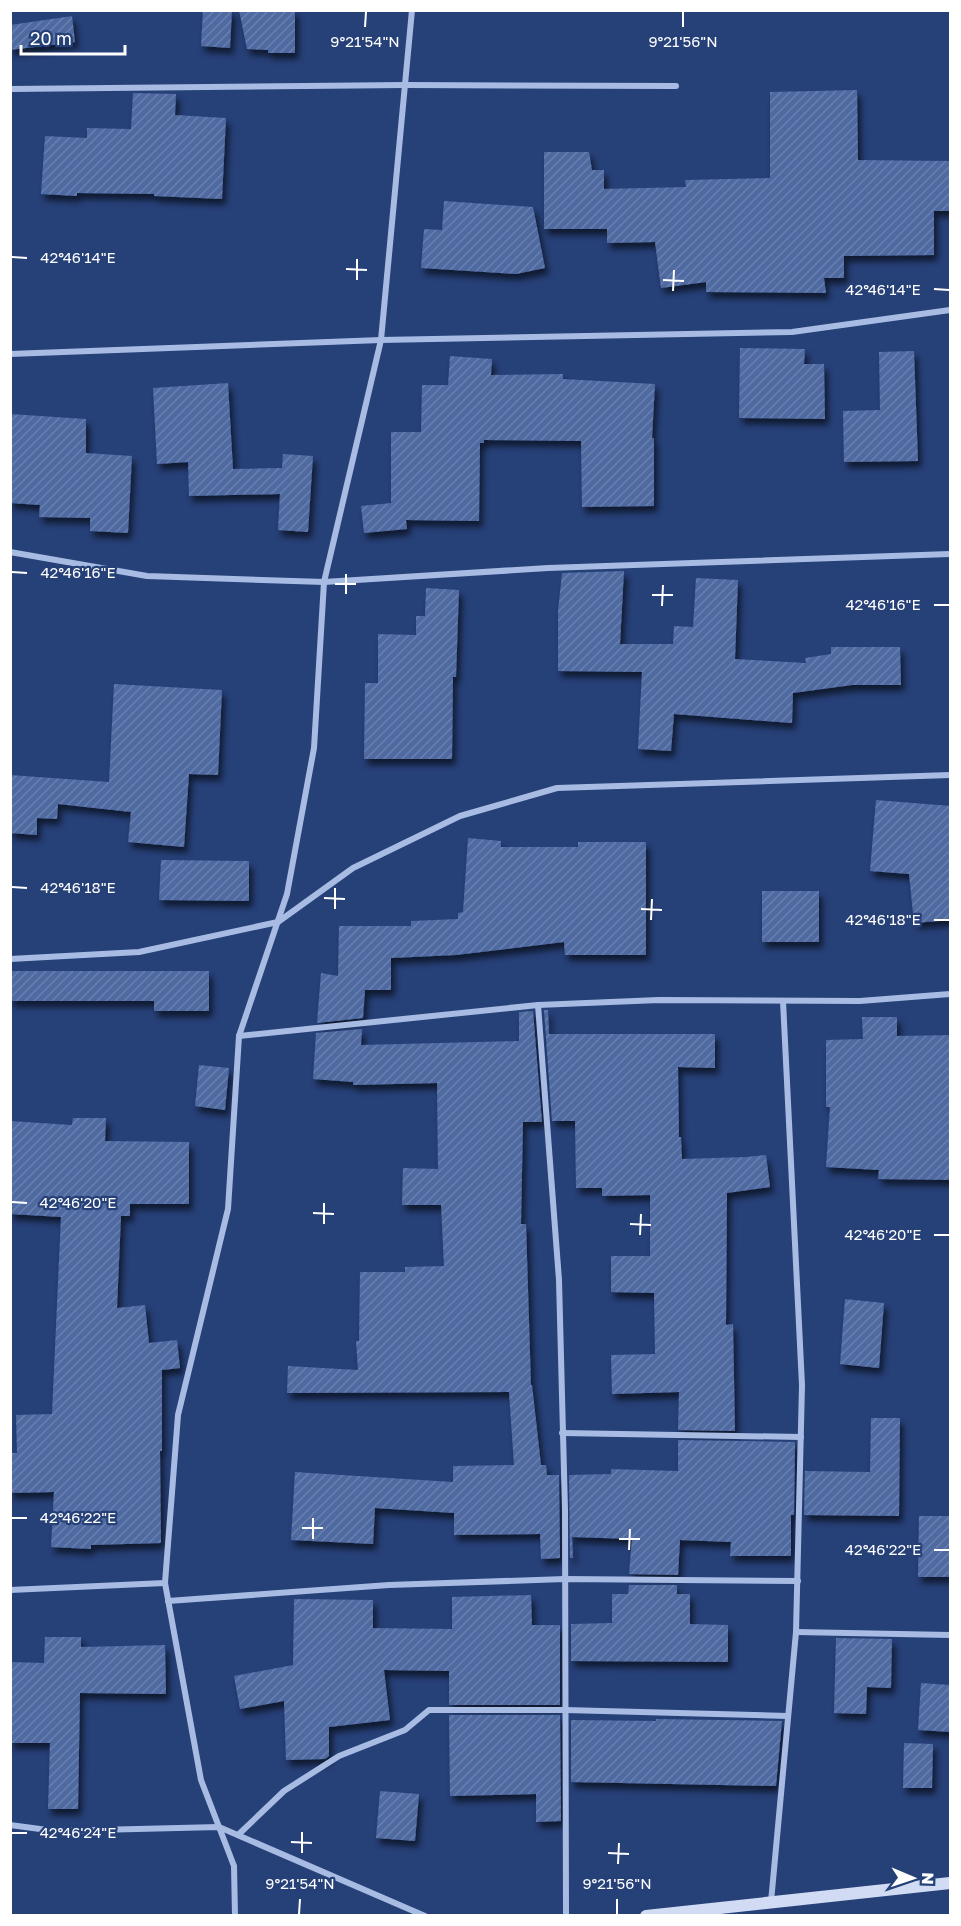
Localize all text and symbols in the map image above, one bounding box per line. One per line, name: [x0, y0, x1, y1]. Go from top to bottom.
scale bar: [21, 18, 124, 56]
text: 20 m: [30, 27, 72, 49]
text: 9°21'54"N: [330, 32, 400, 50]
text: 9°21'56"N: [648, 32, 718, 50]
text: 42°46'14"E: [40, 248, 116, 266]
text: 42°46'14"E: [845, 280, 921, 298]
text: 42°46'16"E: [40, 563, 116, 581]
text: 42°46'16"E: [845, 595, 921, 613]
text: 42°46'18"E: [40, 878, 116, 896]
text: 42°46'18"E: [845, 910, 921, 928]
text: 42°46'20"E: [40, 1193, 116, 1211]
text: 42°46'20"E: [845, 1225, 921, 1243]
text: 42°46'22"E: [40, 1508, 116, 1526]
text: 42°46'22"E: [845, 1540, 921, 1558]
text: 42°46'24"E: [40, 1823, 116, 1841]
north arrow: [883, 1848, 943, 1908]
text: N: [918, 1872, 938, 1885]
text: 9°21'54"N: [265, 1874, 335, 1892]
text: 9°21'56"N: [582, 1874, 652, 1892]

